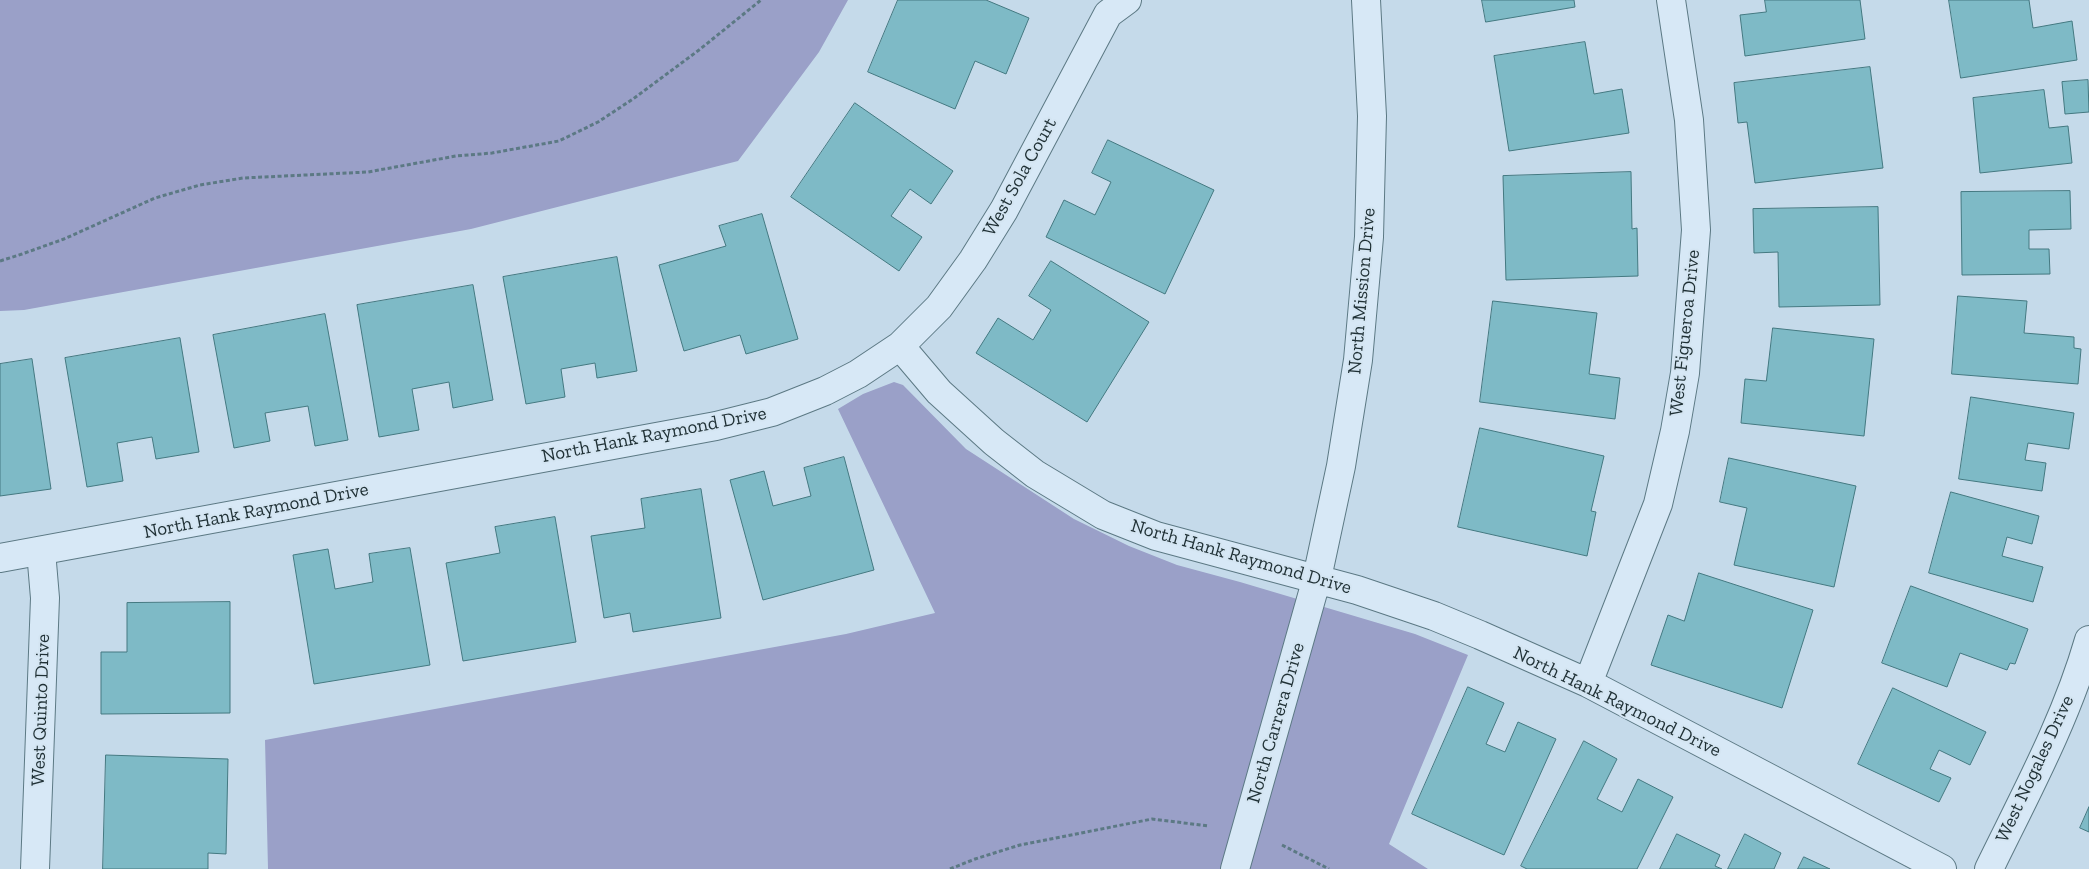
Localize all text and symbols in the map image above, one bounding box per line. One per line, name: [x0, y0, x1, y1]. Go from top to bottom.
street label: West Sola Court: [978, 114, 1062, 240]
street label: North Mission Drive: [1343, 207, 1381, 375]
street label: West Figueroa Drive: [1665, 249, 1705, 417]
street label: North Hank Raymond Drive: [540, 402, 768, 468]
street label: North Hank Raymond Drive: [142, 478, 370, 544]
street label: North Hank Raymond Drive: [1128, 515, 1354, 599]
street label: West Quinto Drive: [27, 634, 55, 786]
street label: North Carrera Drive: [1242, 640, 1310, 806]
street label: North Hank Raymond Drive: [1509, 642, 1725, 762]
street label: West Nogales Drive: [1991, 692, 2079, 846]

